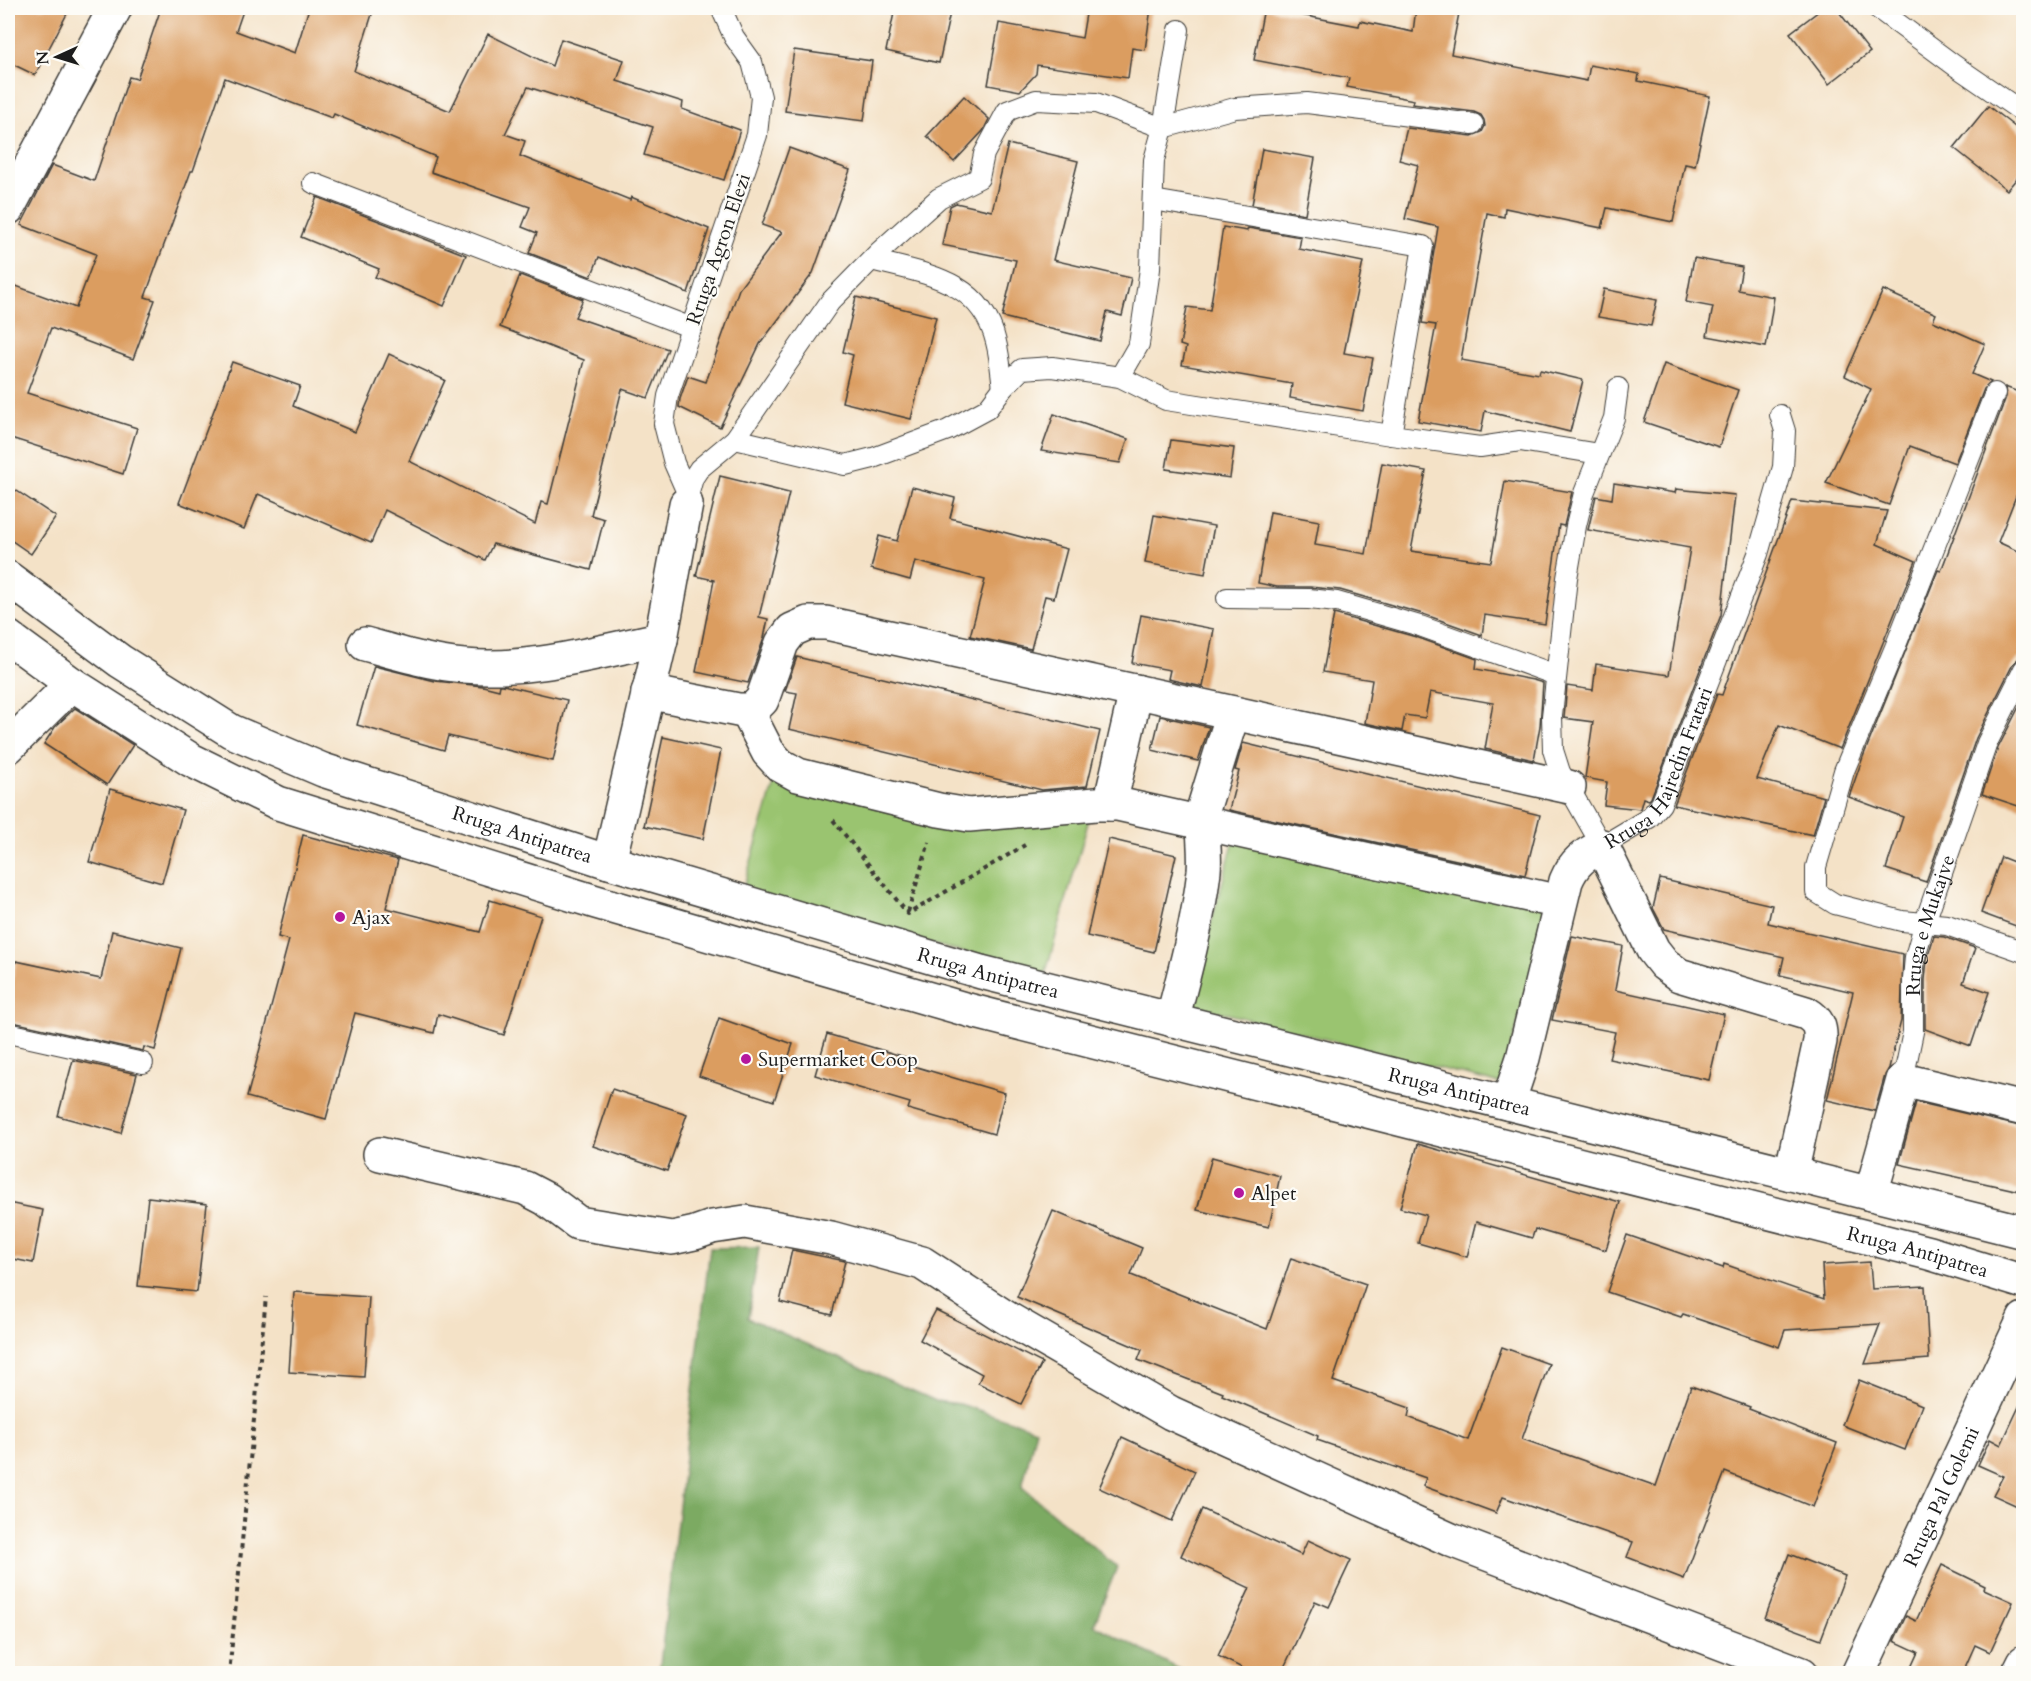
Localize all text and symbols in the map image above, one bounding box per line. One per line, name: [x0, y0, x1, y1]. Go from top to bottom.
north arrow: [27, 27, 87, 87]
text: N: [32, 50, 54, 66]
street label: Rruga Agron Elezi: [680, 169, 757, 329]
street label: Rruga Hajredin Fratari: [1599, 683, 1719, 856]
street label: Rruga Antipatrea: [449, 799, 596, 870]
street label: Rruga e Mukajve: [1900, 851, 1961, 996]
place label: Ajax: [352, 904, 391, 931]
marker: Ajax: [333, 910, 347, 924]
street label: Rruga Antipatrea: [914, 941, 1062, 1005]
place label: Supermarket Coop: [758, 1046, 918, 1073]
marker: Supermarket Coop: [739, 1052, 753, 1066]
street label: Rruga Antipatrea: [1385, 1061, 1534, 1123]
place label: Alpet: [1251, 1180, 1297, 1207]
marker: Alpet: [1232, 1186, 1246, 1200]
street label: Rruga Antipatrea: [1844, 1220, 1992, 1284]
street label: Rruga Pal Golemi: [1897, 1422, 1986, 1571]

